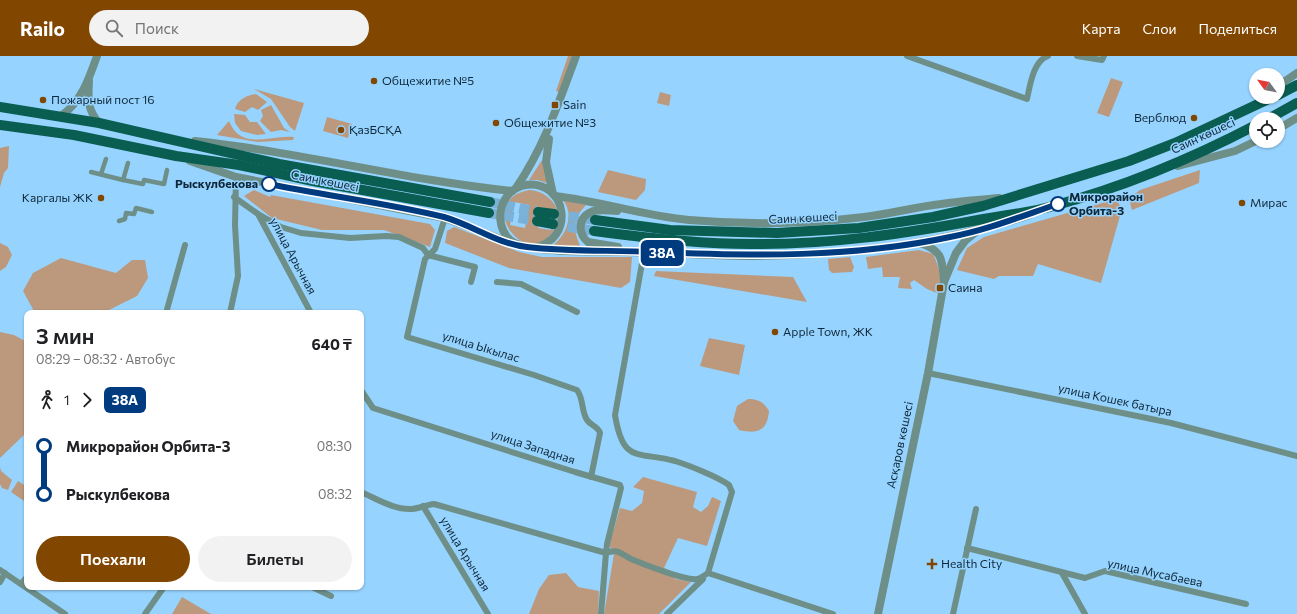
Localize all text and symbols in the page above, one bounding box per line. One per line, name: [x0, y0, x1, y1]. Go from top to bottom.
search box: [89, 10, 369, 46]
text: Railo: [20, 17, 65, 40]
icon: search: [103, 17, 125, 39]
text: Поиск: [135, 19, 179, 37]
text: Карта: [1082, 20, 1120, 37]
text: Слои: [1142, 20, 1177, 37]
text: Поделиться: [1199, 20, 1277, 37]
north arrow: [1249, 68, 1285, 104]
map controls: [1249, 68, 1285, 148]
place label: Общежитие №5: [382, 73, 474, 87]
marker: Общежитие №5: [369, 76, 379, 86]
place label: Пожарный пост 16: [51, 92, 155, 106]
marker: Пожарный пост 16: [38, 95, 48, 105]
place label: Sain: [563, 97, 586, 111]
marker: Sain: [550, 100, 560, 110]
place label: Верблюд: [1134, 110, 1186, 124]
button: locate: [1249, 112, 1285, 148]
marker: Верблюд: [1189, 113, 1199, 123]
street label: Саин көшесі: [1168, 114, 1237, 156]
place label: Общежитие №3: [504, 115, 596, 129]
marker: Общежитие №3: [491, 118, 501, 128]
place label: ҚазБСҚА: [349, 122, 402, 136]
marker: ҚазБСҚА: [336, 125, 346, 135]
street label: Саин көшесі: [290, 167, 360, 193]
place label: Рыскулбекова: [175, 176, 258, 190]
marker: Рыскулбекова: [261, 176, 277, 192]
place label: Микрорайон Орбита-3: [1069, 189, 1143, 217]
place label: Каргалы ЖК: [22, 190, 93, 204]
marker: Каргалы ЖК: [96, 193, 106, 203]
place label: Мирас: [1250, 195, 1288, 209]
marker: Микрорайон Орбита-3: [1050, 196, 1066, 212]
marker: Мирас: [1237, 198, 1247, 208]
street label: Саин көшесі: [768, 208, 838, 226]
street label: улица Арычная: [268, 215, 320, 296]
line badge: 38А: [639, 240, 685, 266]
text: 38А: [649, 244, 675, 261]
place label: Саина: [948, 280, 982, 294]
marker: Саина: [935, 283, 945, 293]
text: 3 мин: [36, 322, 94, 349]
place label: Apple Town, ЖК: [783, 324, 873, 338]
marker: Apple Town, ЖК: [770, 327, 780, 337]
street label: улица Ыкылас: [441, 328, 522, 364]
text: 640 ₸: [312, 335, 352, 353]
text: 08:29 – 08:32 · Автобус: [36, 351, 175, 367]
street label: улица Кошек батыра: [1057, 380, 1173, 418]
icon: walk: [36, 389, 58, 411]
icon: forward: [76, 389, 98, 411]
text: 38А: [112, 391, 138, 408]
text: 1: [64, 392, 70, 408]
street label: Асқаров көшесі: [883, 400, 915, 489]
street label: улица Западная: [489, 426, 577, 466]
text: Микрорайон Орбита-3: [66, 437, 230, 455]
text: 08:30: [317, 438, 352, 454]
text: Рыскулбекова: [66, 485, 170, 503]
text: 08:32: [318, 486, 352, 502]
street label: улица Арычная: [438, 514, 494, 593]
button: Поехали: [36, 536, 190, 582]
button: Билеты: [198, 536, 352, 582]
street label: улица Мусабаева: [1106, 555, 1204, 589]
place label: Health City: [941, 556, 1002, 570]
marker: Health City: [926, 558, 938, 570]

